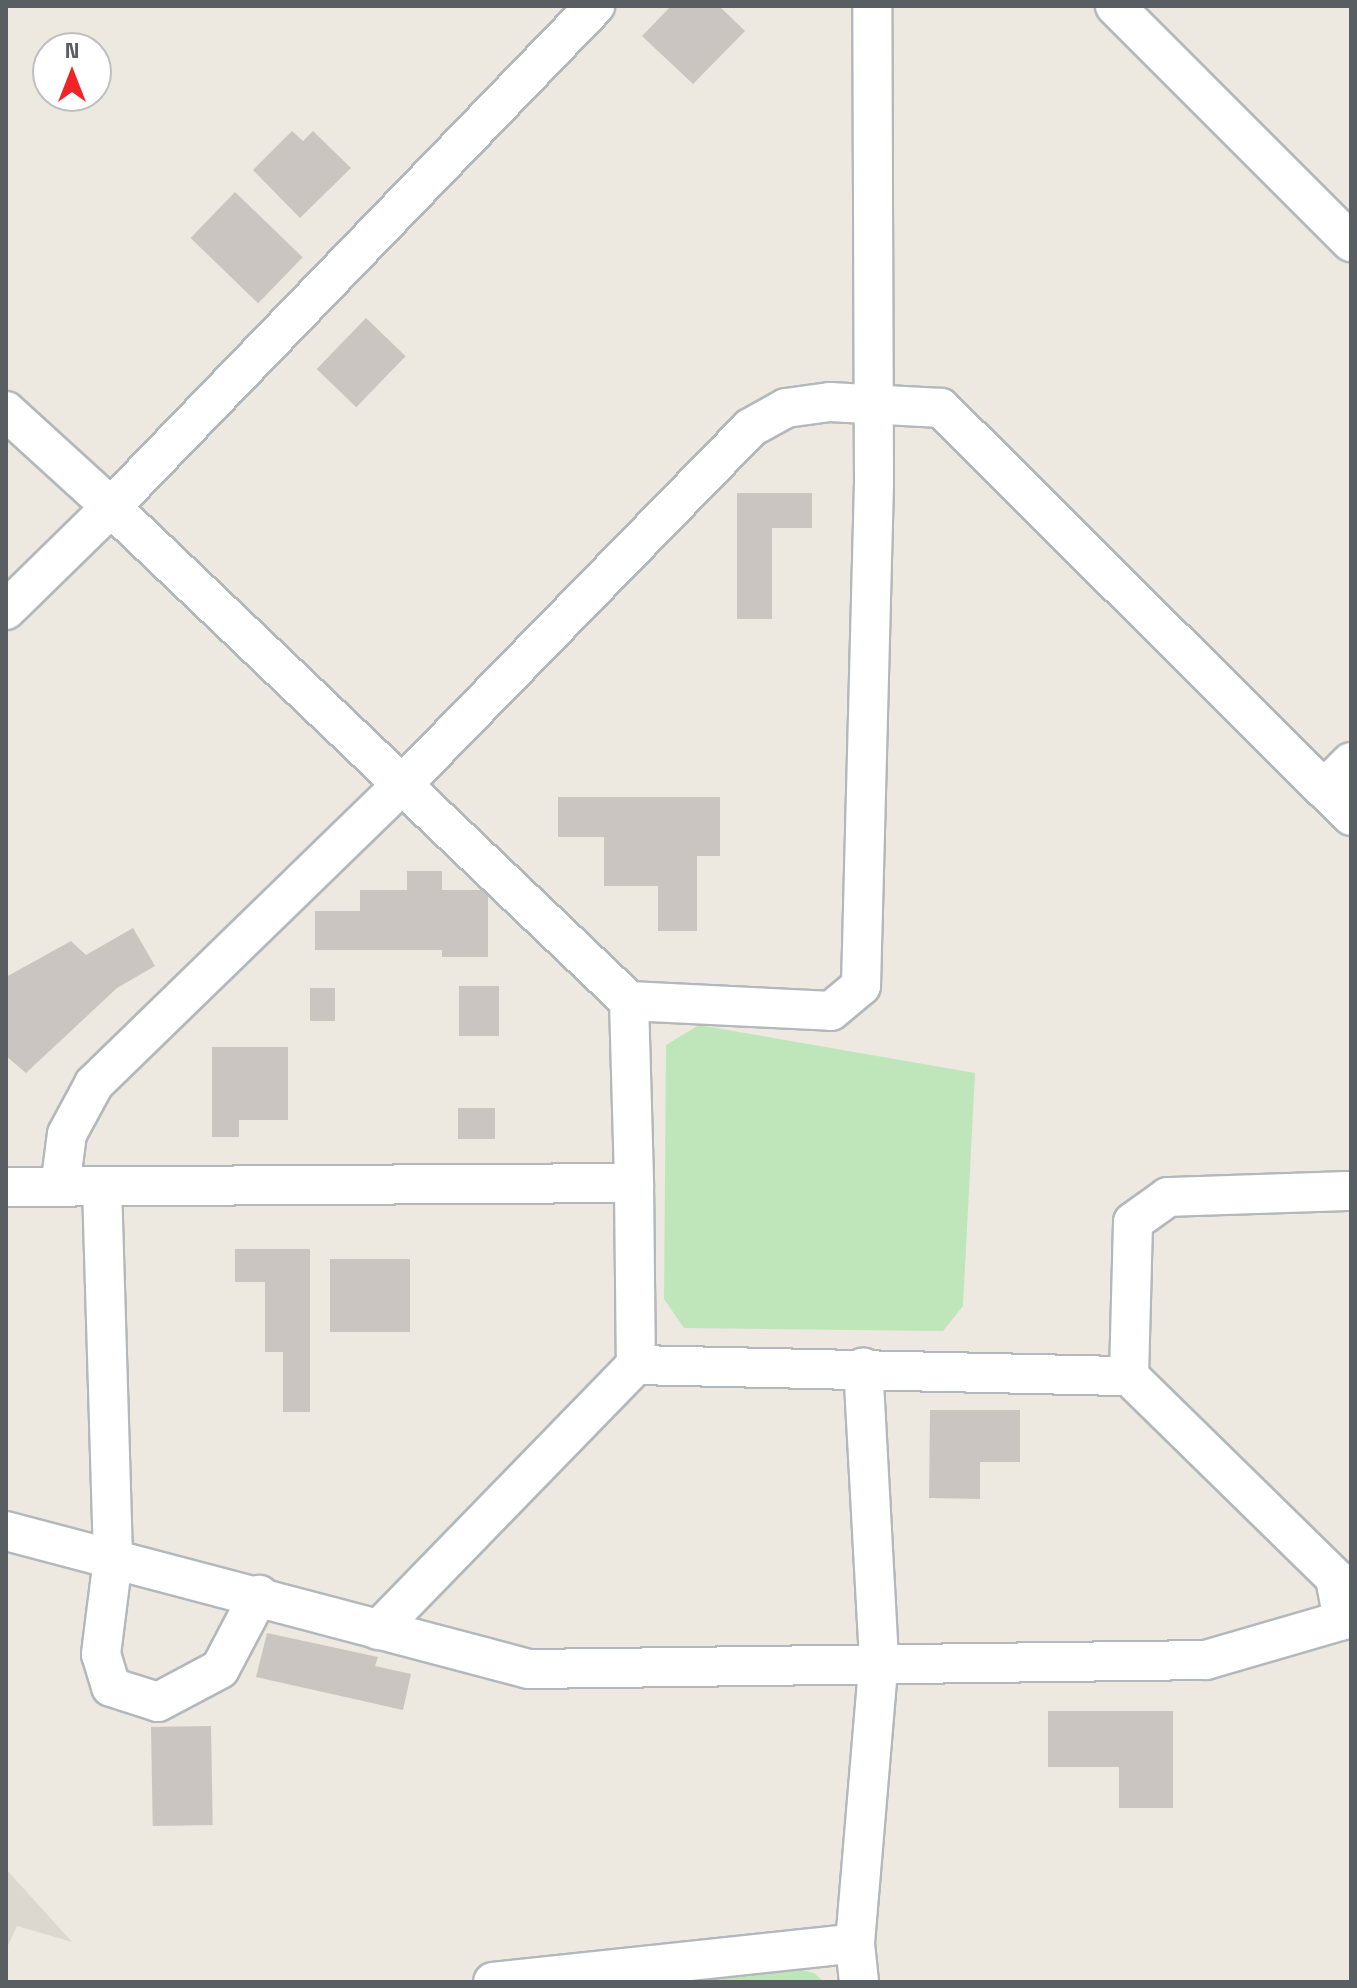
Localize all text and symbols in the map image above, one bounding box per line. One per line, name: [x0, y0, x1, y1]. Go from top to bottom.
north arrow: [32, 32, 112, 112]
text: N: [65, 36, 79, 64]

